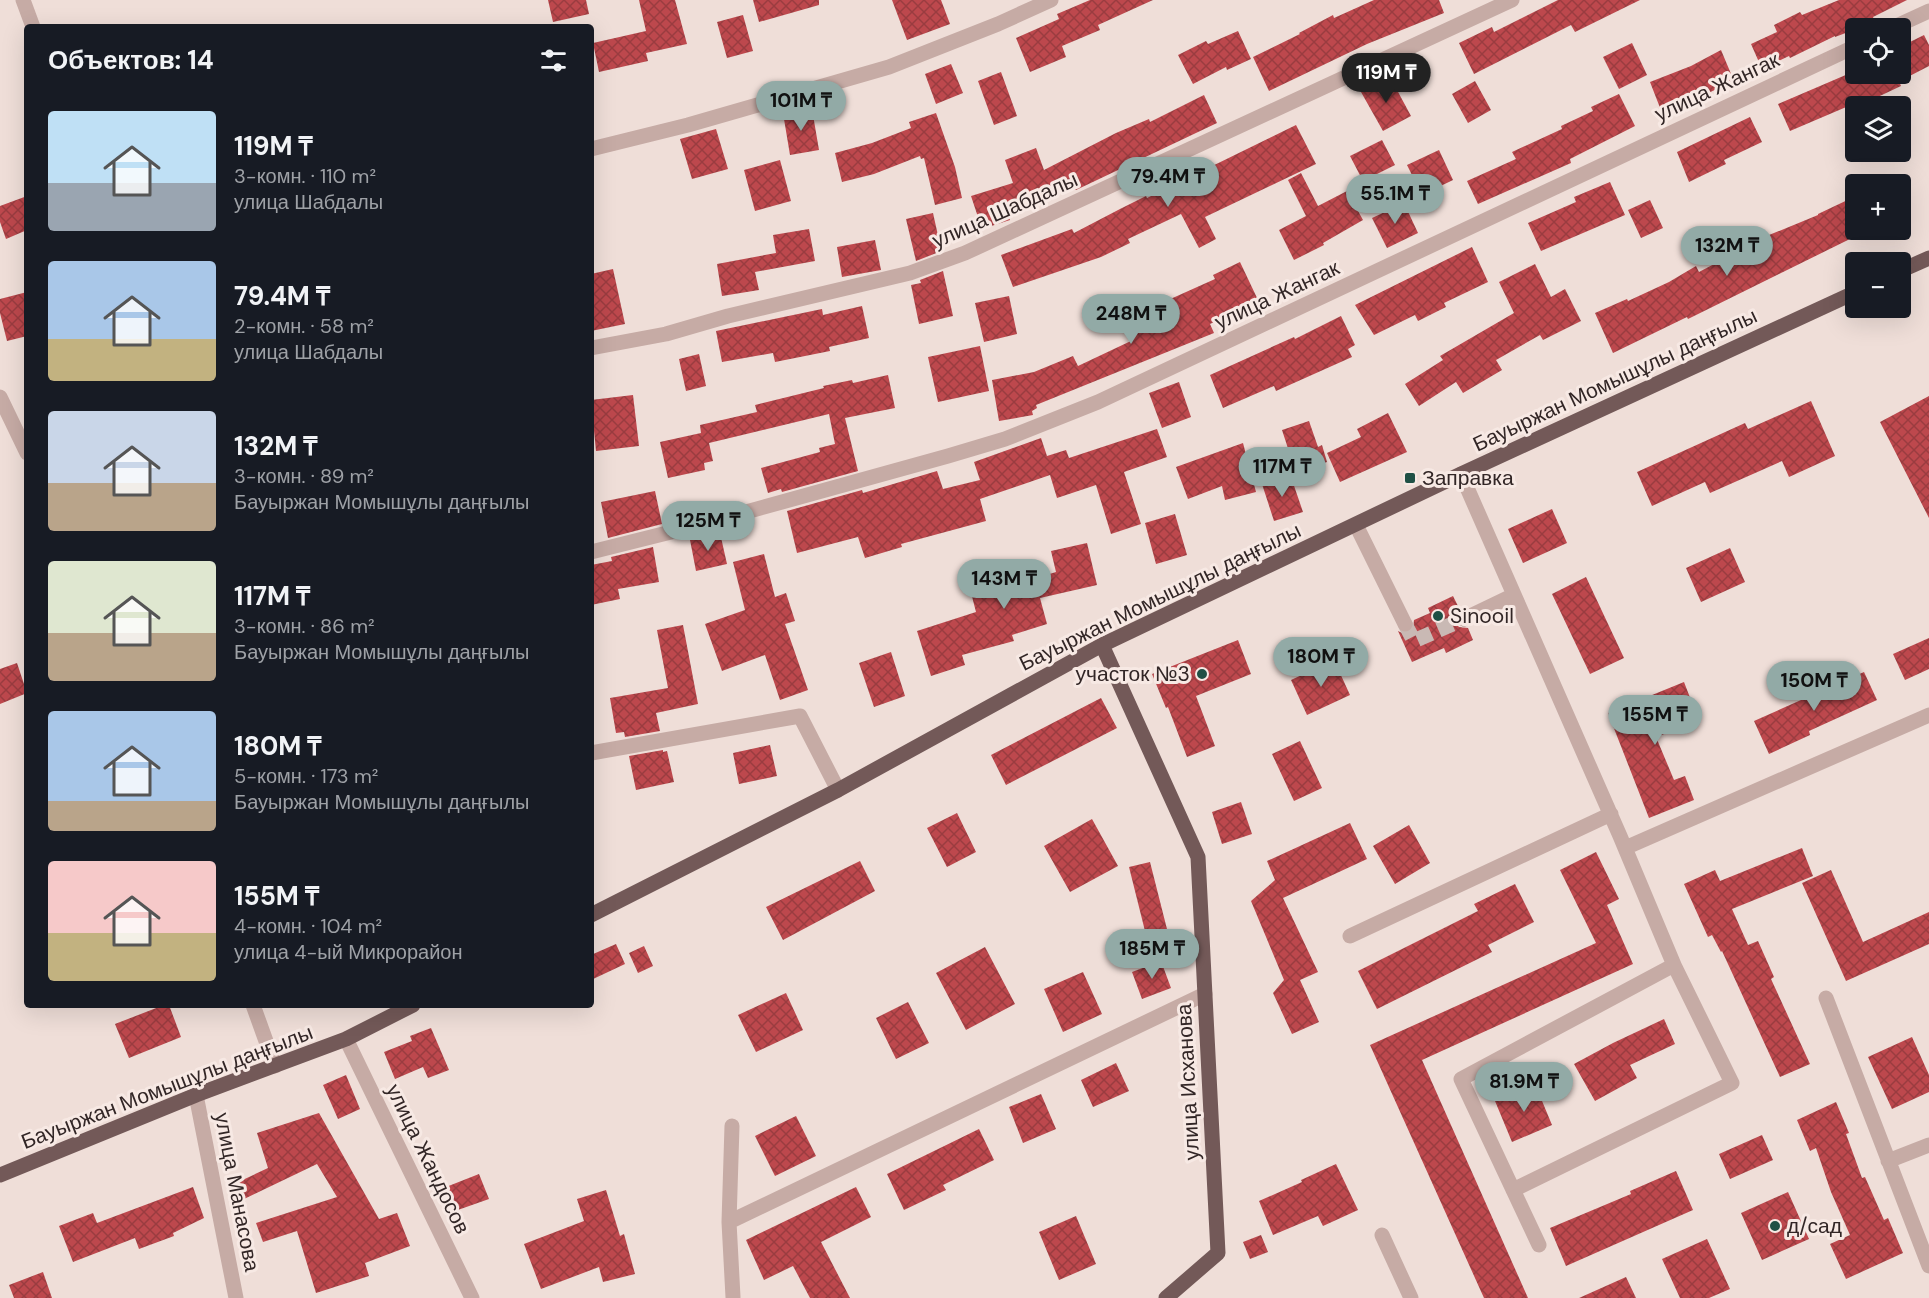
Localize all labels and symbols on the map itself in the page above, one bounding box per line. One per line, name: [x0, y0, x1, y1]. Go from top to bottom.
street label: улица Жангак: [1650, 46, 1784, 128]
pin: 119M ₸: [1337, 53, 1435, 104]
pin: 101M ₸: [752, 81, 850, 132]
pin: 79.4M ₸: [1113, 157, 1223, 208]
street label: улица Шабдалы: [928, 165, 1082, 255]
pin: 55.1M ₸: [1340, 174, 1450, 225]
pin: 132M ₸: [1678, 226, 1776, 277]
street label: улица Жангак: [1210, 254, 1344, 336]
pin: 248M ₸: [1082, 294, 1180, 345]
street label: Бауыржан Момышұлы даңғылы: [1468, 302, 1762, 458]
pin: 117M ₸: [1233, 447, 1331, 498]
place label: Заправка: [1422, 464, 1514, 492]
marker: Заправка: [1403, 471, 1417, 485]
pin: 125M ₸: [659, 501, 757, 552]
street label: Бауыржан Момышұлы даңғылы: [1014, 516, 1306, 678]
pin: 143M ₸: [955, 559, 1053, 610]
place label: Sinooil: [1450, 602, 1514, 630]
marker: Sinooil: [1431, 609, 1445, 623]
pin: 180M ₸: [1272, 637, 1370, 688]
place label: участок №3: [1076, 660, 1190, 688]
pin: 150M ₸: [1765, 661, 1863, 712]
marker: участок №3: [1195, 667, 1209, 681]
pin: 155M ₸: [1606, 695, 1704, 746]
pin: 185M ₸: [1103, 929, 1201, 980]
street label: улица Исханова: [1170, 1003, 1206, 1161]
street label: Бауыржан Момышұлы даңғылы: [17, 1018, 317, 1156]
pin: 81.9M ₸: [1469, 1062, 1579, 1113]
street label: улица Жандосов: [380, 1079, 476, 1239]
street label: улица Манасова: [208, 1110, 266, 1274]
place label: д/сад: [1787, 1212, 1842, 1240]
marker: д/сад: [1768, 1219, 1782, 1233]

